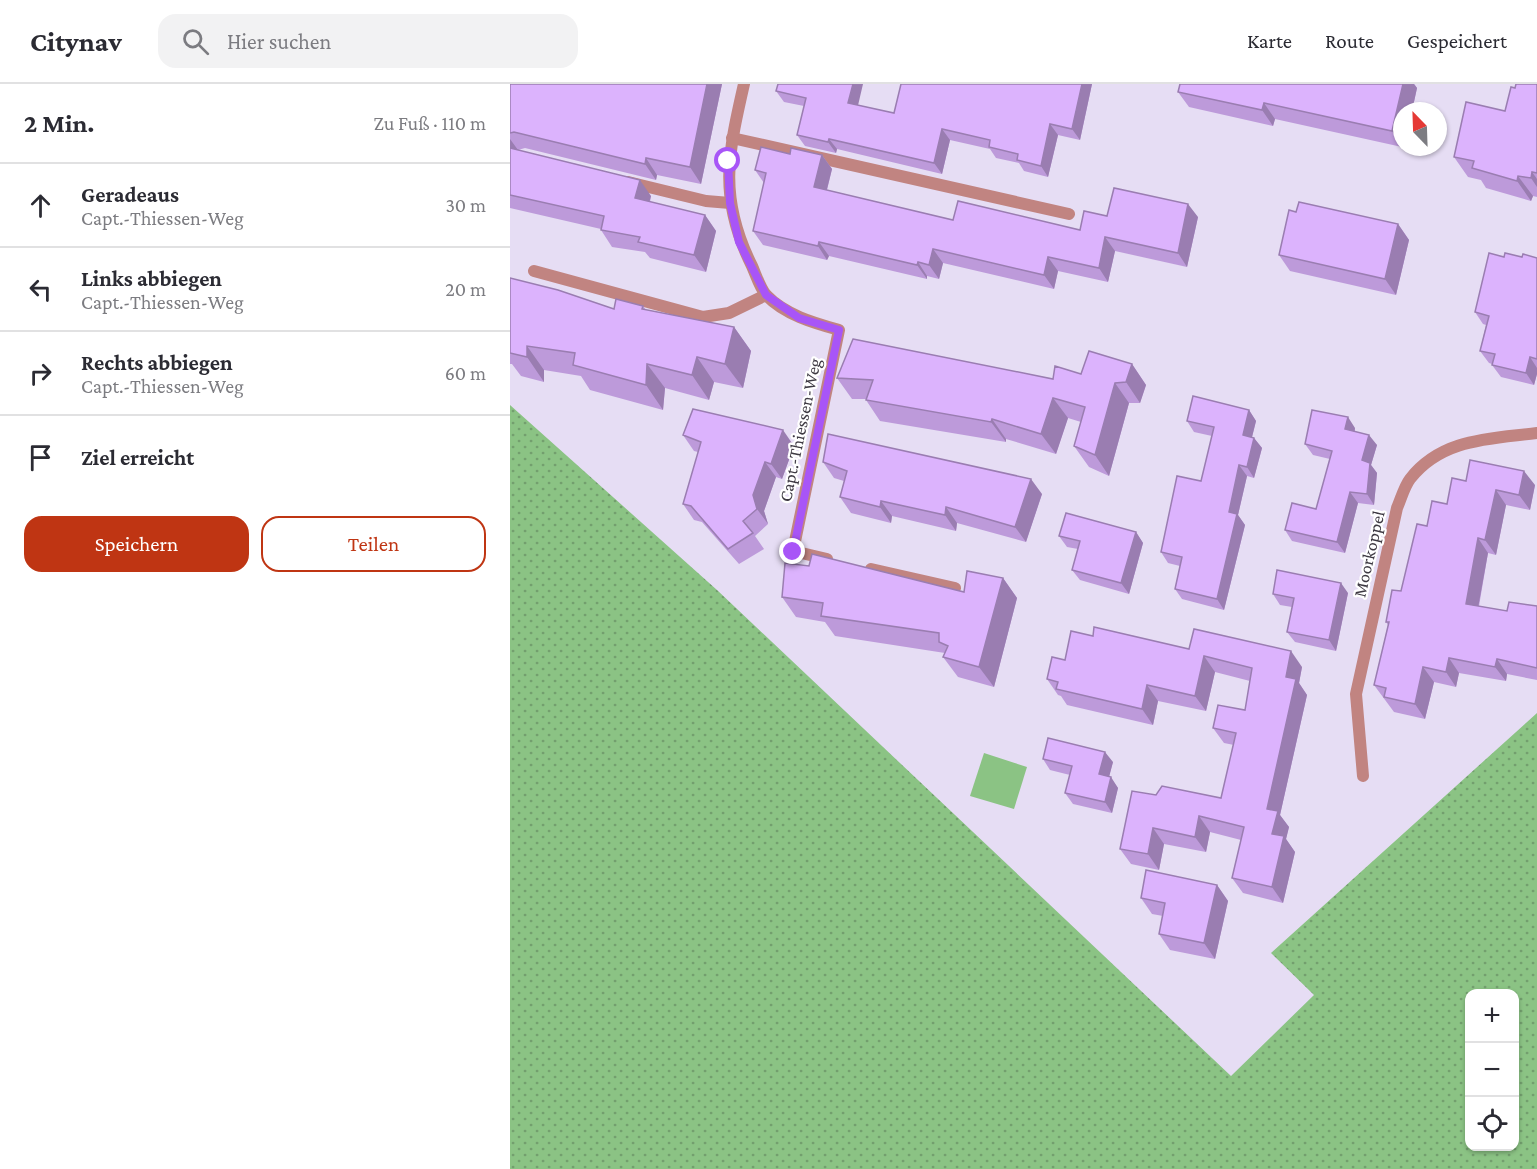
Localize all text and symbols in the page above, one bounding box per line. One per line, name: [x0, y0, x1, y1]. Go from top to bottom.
search box: [158, 14, 578, 68]
icon: search: [179, 25, 212, 58]
text: Citynav: [30, 26, 122, 57]
text: Hier suchen: [227, 29, 331, 54]
text: Karte: [1247, 29, 1292, 53]
text: Route: [1325, 29, 1374, 53]
text: Gespeichert: [1407, 29, 1507, 53]
north arrow: [1393, 102, 1447, 156]
text: 2 Min.: [24, 109, 95, 138]
text: Zu Fuß · 110 m: [373, 112, 486, 134]
route start: [714, 147, 740, 173]
text: Geradeaus: [81, 182, 179, 207]
icon: ahead: [24, 189, 57, 222]
text: 30 m: [445, 194, 486, 216]
text: Capt.-Thiessen-Weg: [81, 207, 244, 229]
text: Links abbiegen: [81, 266, 222, 291]
icon: left: [24, 273, 57, 306]
text: 20 m: [445, 278, 486, 300]
text: Capt.-Thiessen-Weg: [81, 291, 244, 313]
text: Rechts abbiegen: [81, 350, 233, 375]
street label: Capt.-Thiessen-Weg: [775, 356, 825, 504]
icon: right: [24, 357, 57, 390]
text: 60 m: [445, 362, 486, 384]
text: Capt.-Thiessen-Weg: [81, 375, 244, 397]
icon: arrive: [24, 441, 57, 474]
text: Ziel erreicht: [81, 445, 194, 470]
street label: Moorkoppel: [1349, 509, 1389, 599]
button: Speichern: [24, 516, 249, 572]
button: Teilen: [261, 516, 486, 572]
route end: [779, 538, 805, 564]
map controls: [1465, 989, 1519, 1151]
button: +: [1465, 989, 1519, 1043]
button: −: [1465, 1043, 1519, 1097]
button: locate: [1465, 1097, 1519, 1151]

